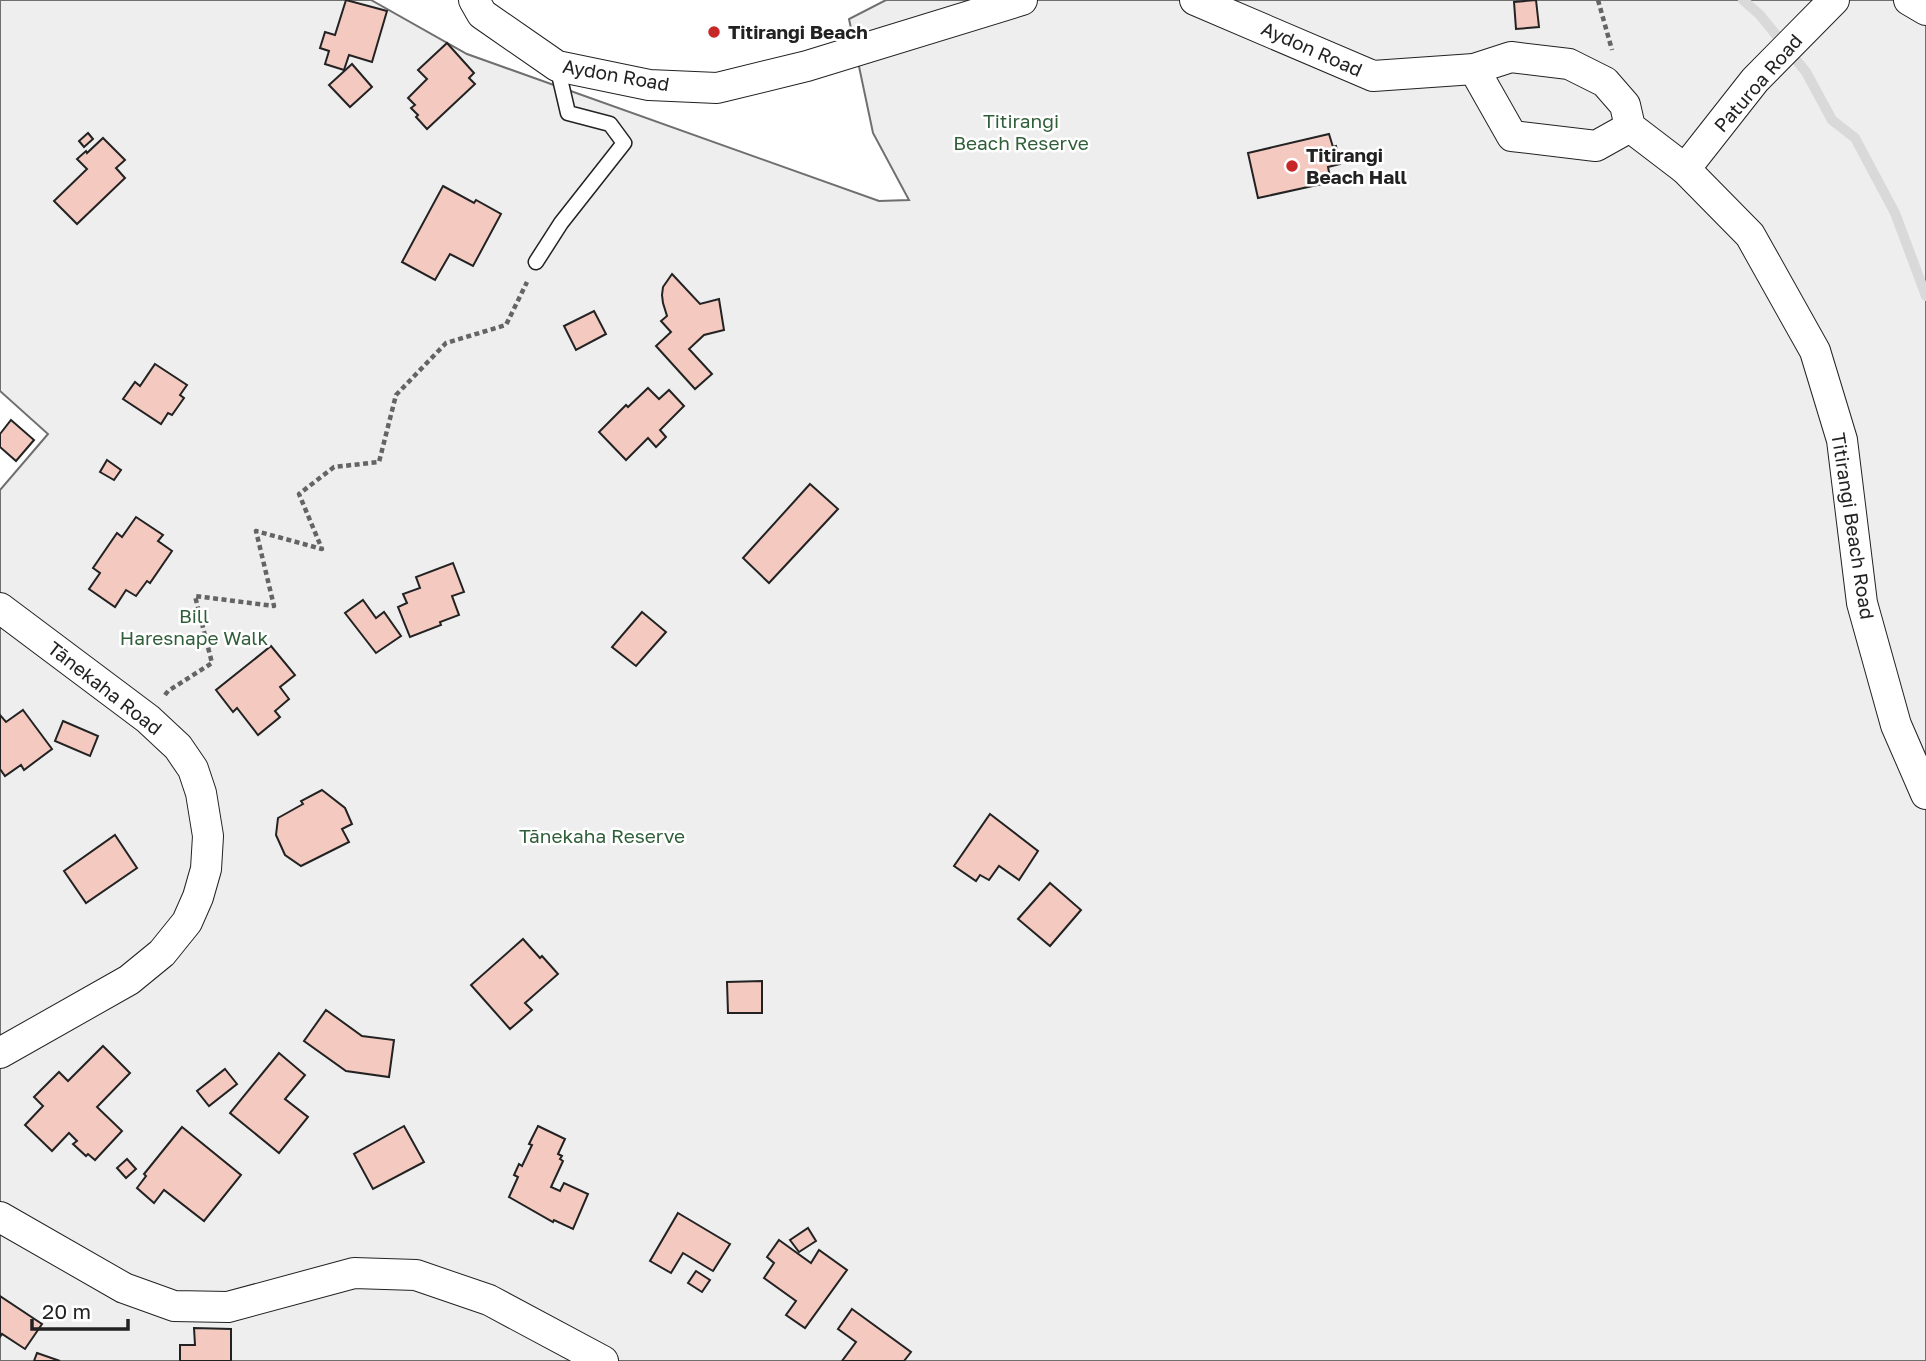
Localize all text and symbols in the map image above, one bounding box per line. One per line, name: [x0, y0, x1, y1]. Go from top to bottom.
street label: Aydon Road: [1258, 16, 1366, 81]
place label: Titirangi Beach: [728, 20, 868, 43]
marker: Titirangi Beach: [706, 24, 722, 40]
street label: Paturoa Road: [1709, 29, 1807, 136]
street label: Aydon Road: [561, 54, 671, 95]
park label: Titirangi Beach Reserve: [953, 109, 1089, 154]
place label: Titirangi Beach Hall: [1306, 143, 1407, 188]
marker: Titirangi Beach Hall: [1284, 158, 1300, 174]
street label: Titirangi Beach Road: [1827, 431, 1880, 621]
park label: Bill Haresnape Walk: [120, 604, 268, 649]
street label: Tānekaha Road: [44, 636, 167, 739]
park label: Tānekaha Reserve: [519, 824, 685, 847]
scale bar: [32, 1288, 128, 1332]
text: 20 m: [42, 1298, 91, 1324]

